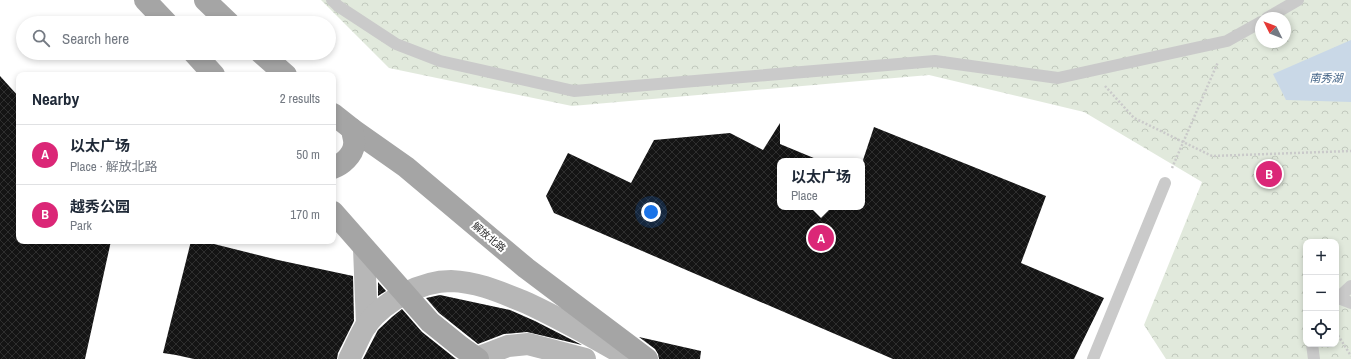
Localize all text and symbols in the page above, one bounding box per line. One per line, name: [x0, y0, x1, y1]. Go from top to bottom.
north arrow: [1255, 12, 1291, 48]
search box: [16, 16, 336, 60]
icon: search: [30, 27, 52, 49]
text: Search here: [62, 28, 129, 49]
water label: 南秀湖: [1310, 71, 1344, 85]
text: Nearby: [32, 87, 79, 110]
text: 2 results: [280, 90, 320, 107]
text: 以太广场: [70, 135, 130, 156]
text: A: [41, 146, 49, 163]
text: 50 m: [296, 146, 320, 163]
text: Place · 解放北路: [70, 158, 158, 175]
popup: [777, 158, 865, 210]
pin: B: [1256, 159, 1282, 189]
text: 以太广场: [791, 166, 851, 187]
text: Place: [791, 187, 818, 204]
text: 越秀公园: [70, 196, 130, 217]
your location: [641, 202, 661, 222]
text: B: [41, 206, 49, 223]
text: 170 m: [290, 206, 320, 223]
text: Park: [70, 217, 92, 234]
street label: 解放北路: [470, 219, 508, 255]
pin: A: [808, 223, 834, 253]
map controls: [1303, 239, 1339, 347]
button: +: [1303, 239, 1339, 275]
button: −: [1303, 275, 1339, 311]
button: locate: [1303, 311, 1339, 347]

